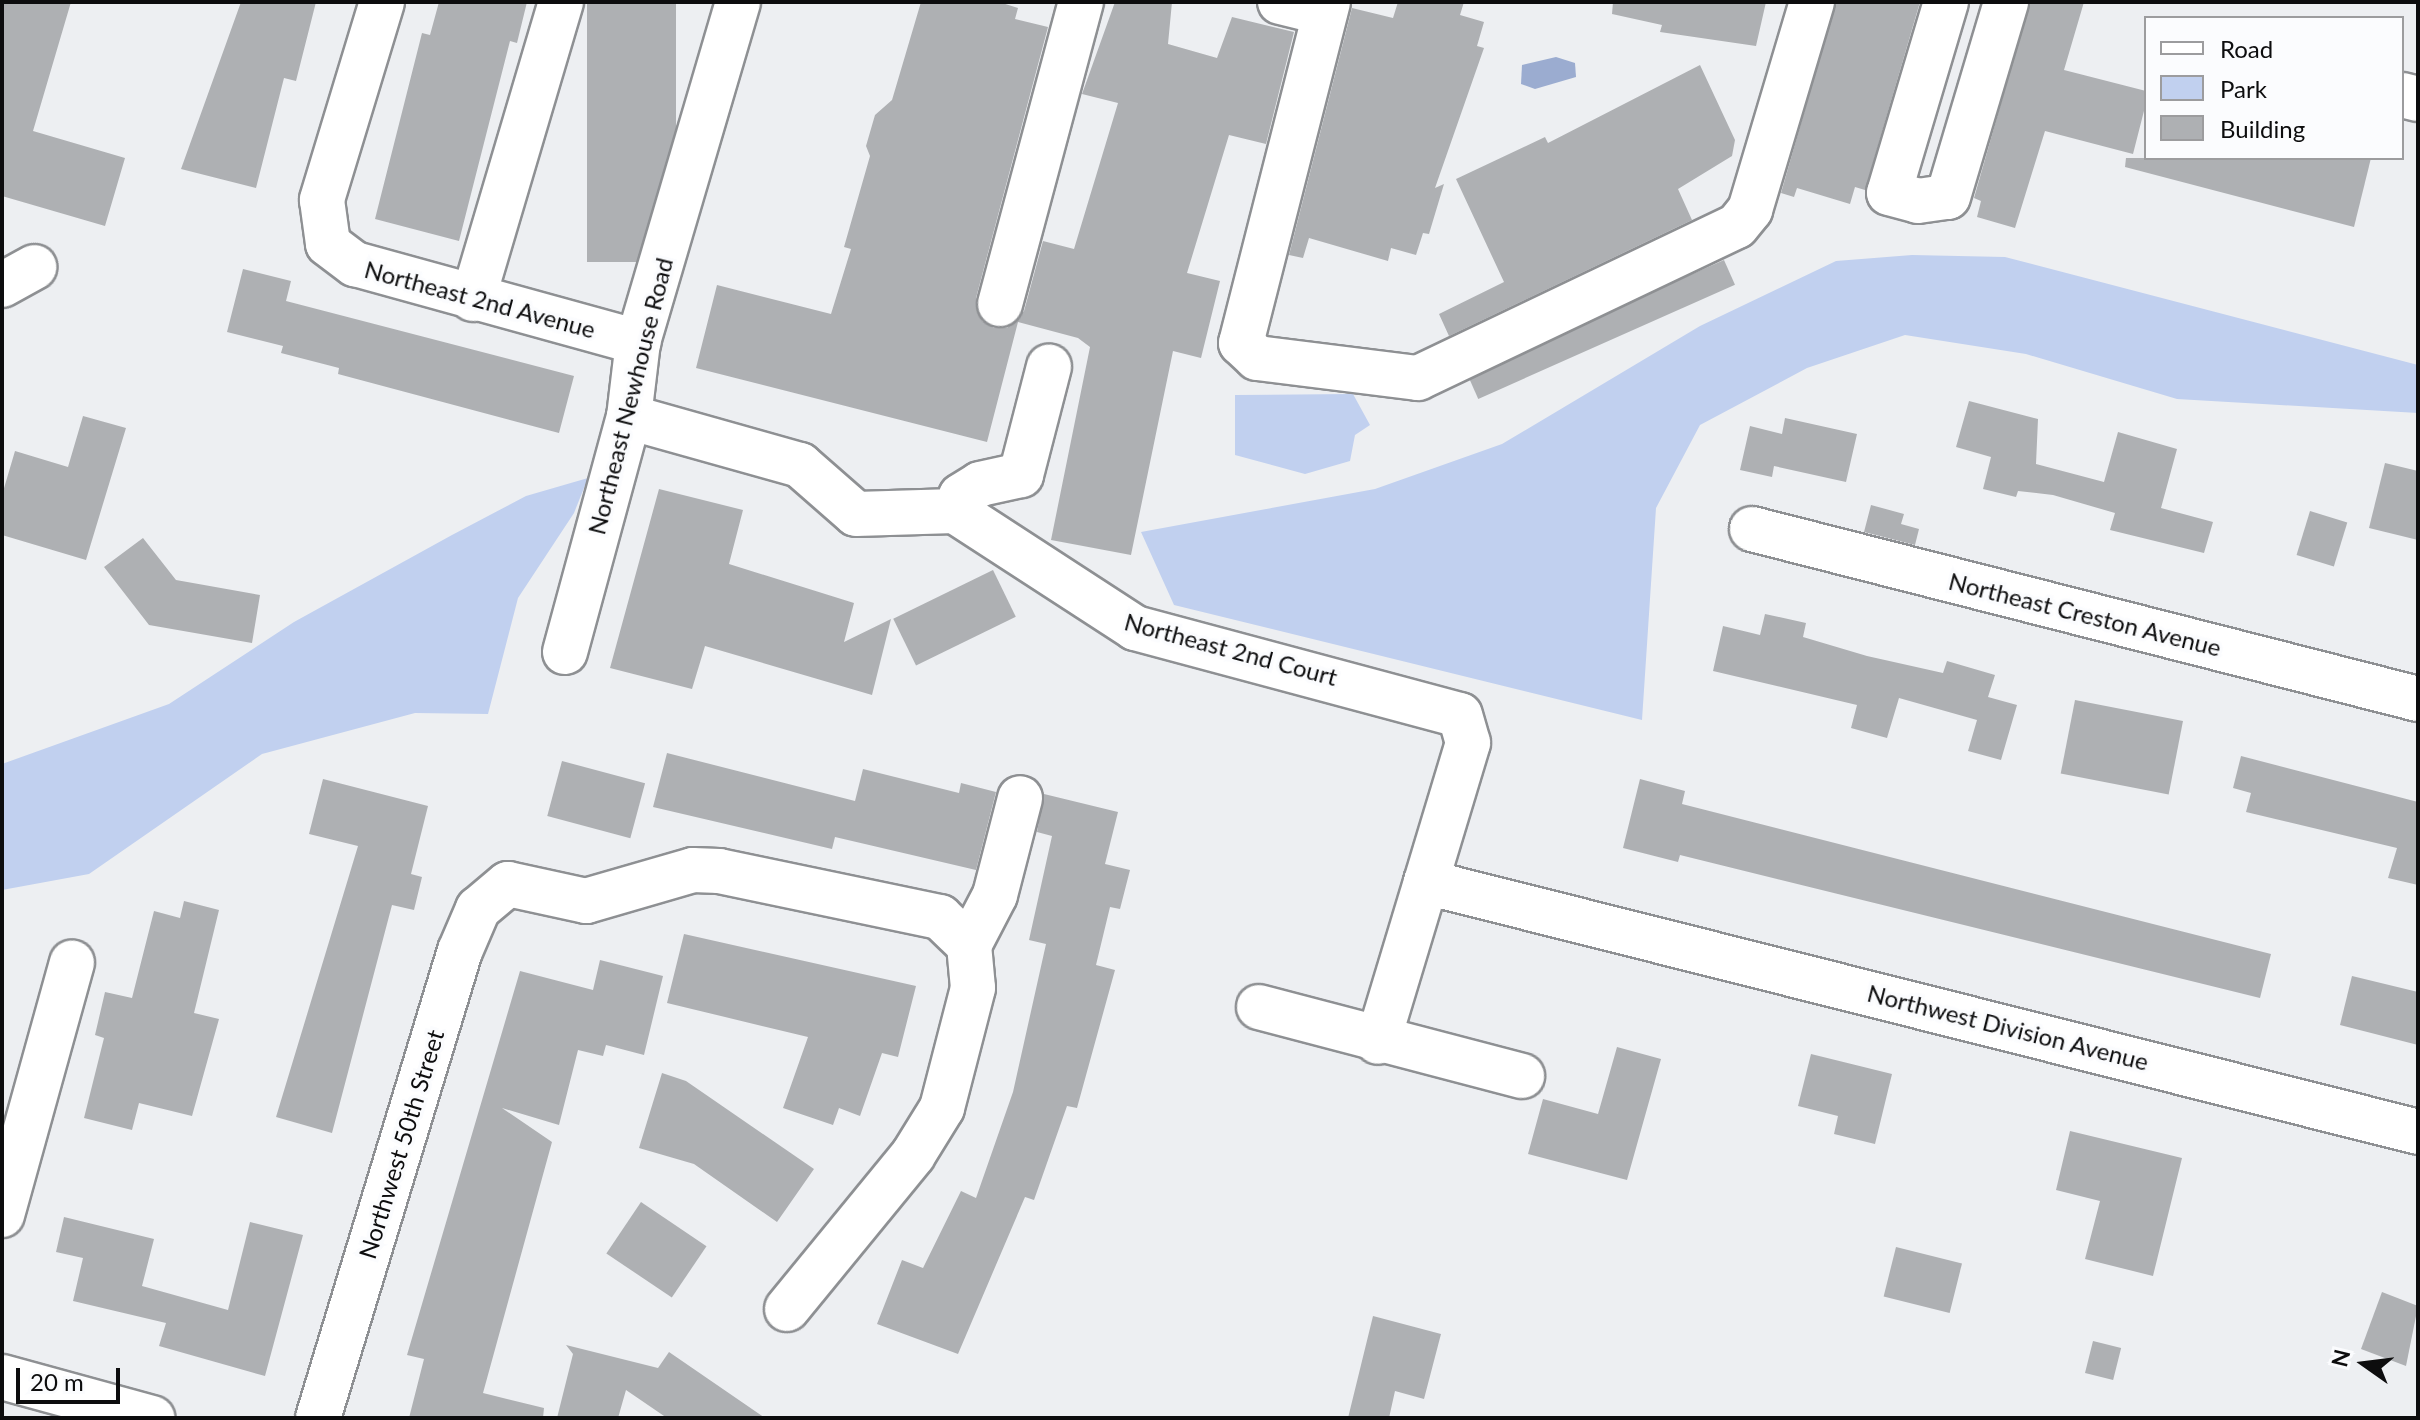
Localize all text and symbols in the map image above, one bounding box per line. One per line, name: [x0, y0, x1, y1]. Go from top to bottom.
legend: [2144, 16, 2404, 160]
text: Road: [2220, 34, 2273, 63]
text: Park: [2220, 74, 2267, 103]
text: Building: [2220, 114, 2305, 143]
street label: Northeast 2nd Avenue: [361, 254, 599, 344]
street label: Northeast Newhouse Road: [582, 255, 678, 537]
street label: Northeast Creston Avenue: [1945, 566, 2225, 662]
street label: Northeast 2nd Court: [1121, 607, 1341, 691]
street label: Northwest Division Avenue: [1864, 978, 2152, 1076]
street label: Northwest 50th Street: [352, 1026, 450, 1262]
north arrow: [2324, 1324, 2404, 1404]
text: N: [2325, 1347, 2355, 1370]
scale bar: [20, 1352, 124, 1402]
text: 20 m: [30, 1367, 84, 1396]

